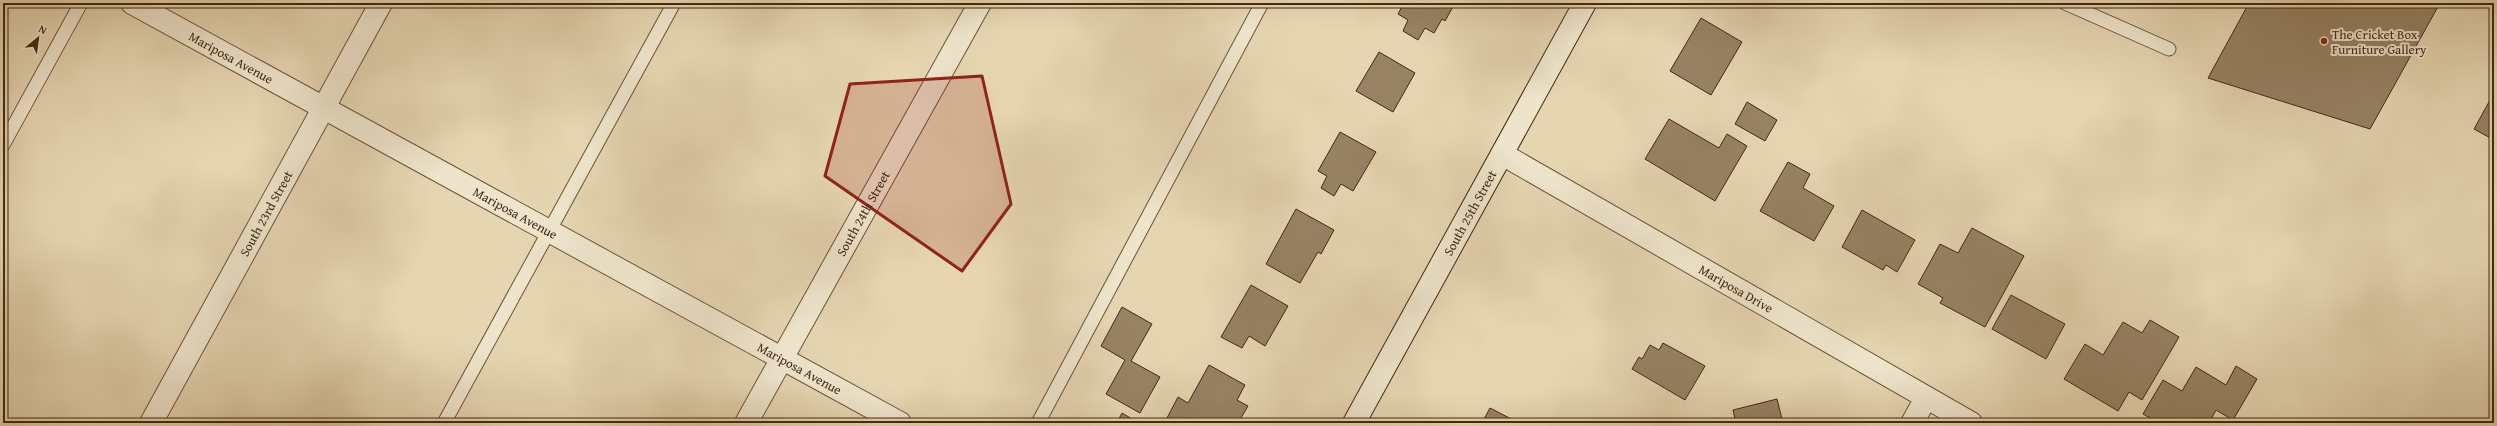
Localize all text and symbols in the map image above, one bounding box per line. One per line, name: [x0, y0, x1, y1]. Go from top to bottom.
north arrow: [18, 18, 58, 58]
text: N: [36, 20, 51, 38]
place label: The Cricket Box Furniture Gallery: [2332, 25, 2427, 59]
street label: Mariposa Avenue: [185, 27, 277, 88]
marker: The Cricket Box Furniture Gallery: [2319, 36, 2329, 46]
street label: South 25th Street: [1439, 166, 1502, 259]
street label: South 23rd Street: [235, 167, 298, 260]
street label: South 24th Street: [832, 167, 895, 260]
street label: Mariposa Avenue: [470, 182, 561, 244]
street label: Mariposa Drive: [1695, 260, 1777, 318]
street label: Mariposa Avenue: [754, 338, 845, 399]

